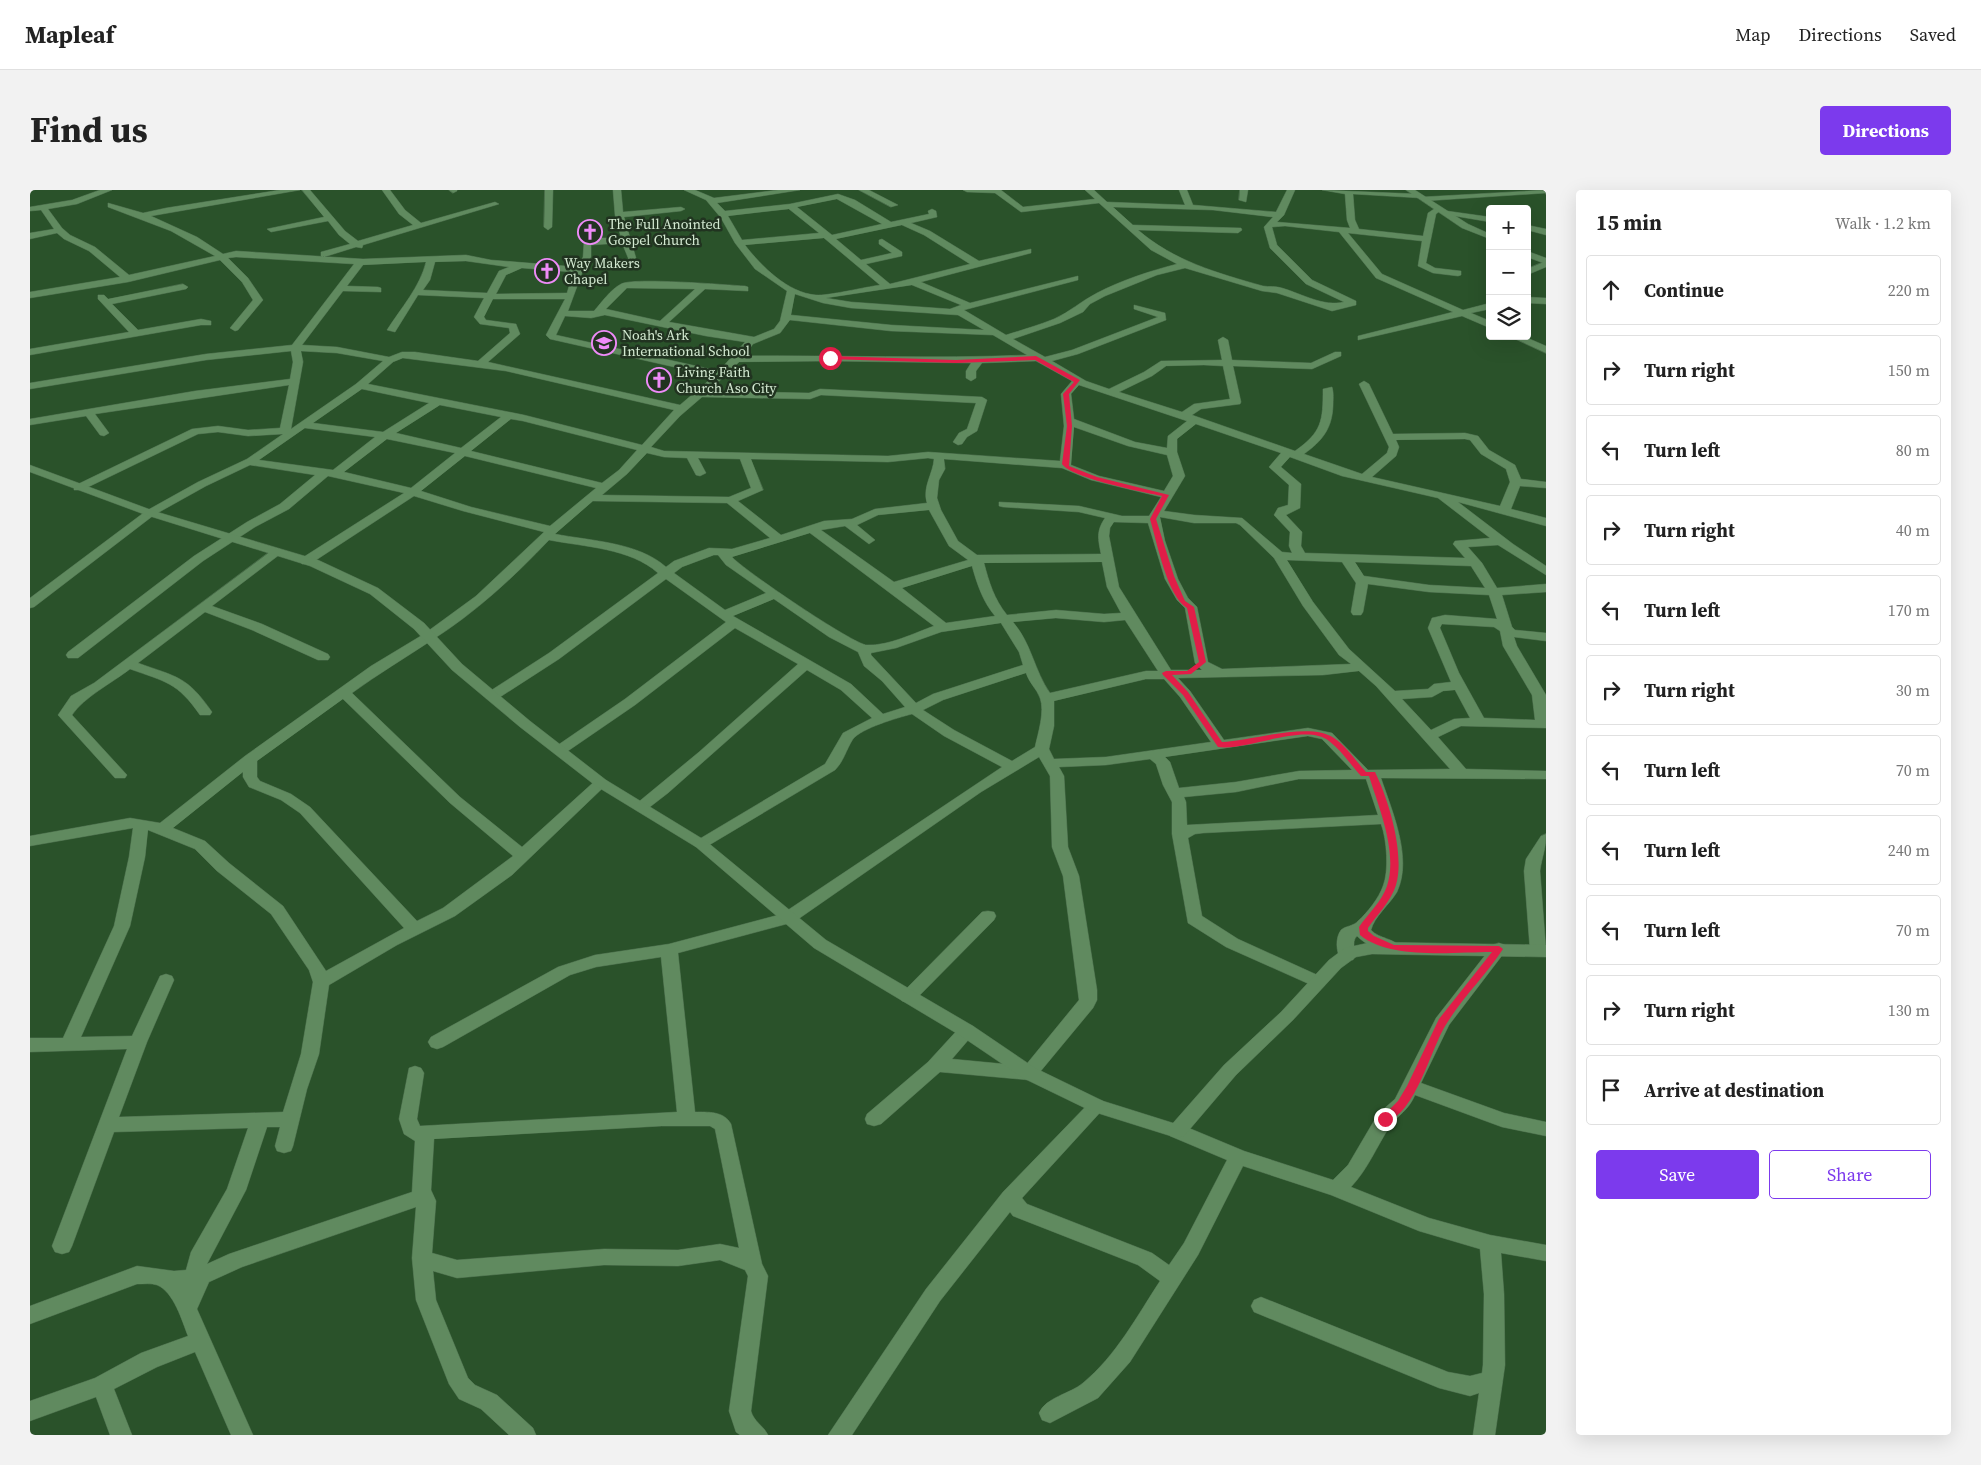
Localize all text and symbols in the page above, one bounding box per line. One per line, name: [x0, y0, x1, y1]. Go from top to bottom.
text: Mapleaf: [25, 18, 115, 51]
text: Map: [1735, 22, 1771, 47]
text: Directions: [1799, 22, 1882, 47]
text: Saved: [1910, 22, 1956, 47]
text: Find us: [30, 106, 148, 154]
button: Directions: [1820, 106, 1951, 155]
map controls: [1486, 205, 1531, 340]
button: +: [1486, 205, 1531, 250]
text: 15 min: [1596, 208, 1662, 237]
text: Walk · 1.2 km: [1835, 212, 1931, 234]
place label: The Full Anointed Gospel Church: [608, 214, 721, 250]
church icon: The Full Anointed Gospel Church: [577, 219, 603, 245]
button: −: [1486, 250, 1531, 295]
place label: Way Makers Chapel: [564, 253, 640, 289]
church icon: Way Makers Chapel: [534, 258, 560, 284]
icon: ahead: [1597, 276, 1625, 304]
text: Continue: [1644, 277, 1724, 303]
text: 220 m: [1888, 279, 1930, 301]
button: layers: [1486, 295, 1531, 340]
place label: Noah's Ark International School: [622, 325, 750, 361]
school or university icon: Noah's Ark International School: [591, 330, 617, 356]
route start: [819, 347, 842, 370]
icon: right: [1597, 356, 1625, 384]
text: Turn right: [1644, 357, 1735, 383]
text: 150 m: [1888, 359, 1930, 381]
place label: Living Faith Church Aso City: [676, 362, 777, 398]
church icon: Living Faith Church Aso City: [646, 367, 672, 393]
icon: left: [1597, 436, 1625, 464]
text: Turn left: [1644, 437, 1720, 463]
text: 80 m: [1896, 439, 1930, 461]
icon: right: [1597, 516, 1625, 544]
text: Turn right: [1644, 517, 1735, 543]
text: 40 m: [1896, 519, 1930, 541]
icon: left: [1597, 596, 1625, 624]
text: Turn left: [1644, 597, 1720, 623]
text: 170 m: [1888, 599, 1930, 621]
icon: right: [1597, 676, 1625, 704]
text: Turn right: [1644, 677, 1735, 703]
text: 30 m: [1896, 679, 1930, 701]
icon: left: [1597, 756, 1625, 784]
text: Turn left: [1644, 757, 1720, 783]
text: 70 m: [1896, 759, 1930, 781]
icon: left: [1597, 836, 1625, 864]
text: Turn left: [1644, 837, 1720, 863]
text: 240 m: [1888, 839, 1930, 861]
icon: left: [1597, 916, 1625, 944]
text: Turn left: [1644, 917, 1720, 943]
text: 70 m: [1896, 919, 1930, 941]
icon: right: [1597, 996, 1625, 1024]
text: Turn right: [1644, 997, 1735, 1023]
text: 130 m: [1888, 999, 1930, 1021]
icon: arrive: [1597, 1076, 1625, 1104]
text: Arrive at destination: [1644, 1077, 1824, 1103]
route end: [1374, 1108, 1397, 1131]
button: Save: [1596, 1150, 1759, 1199]
button: Share: [1769, 1150, 1931, 1199]

